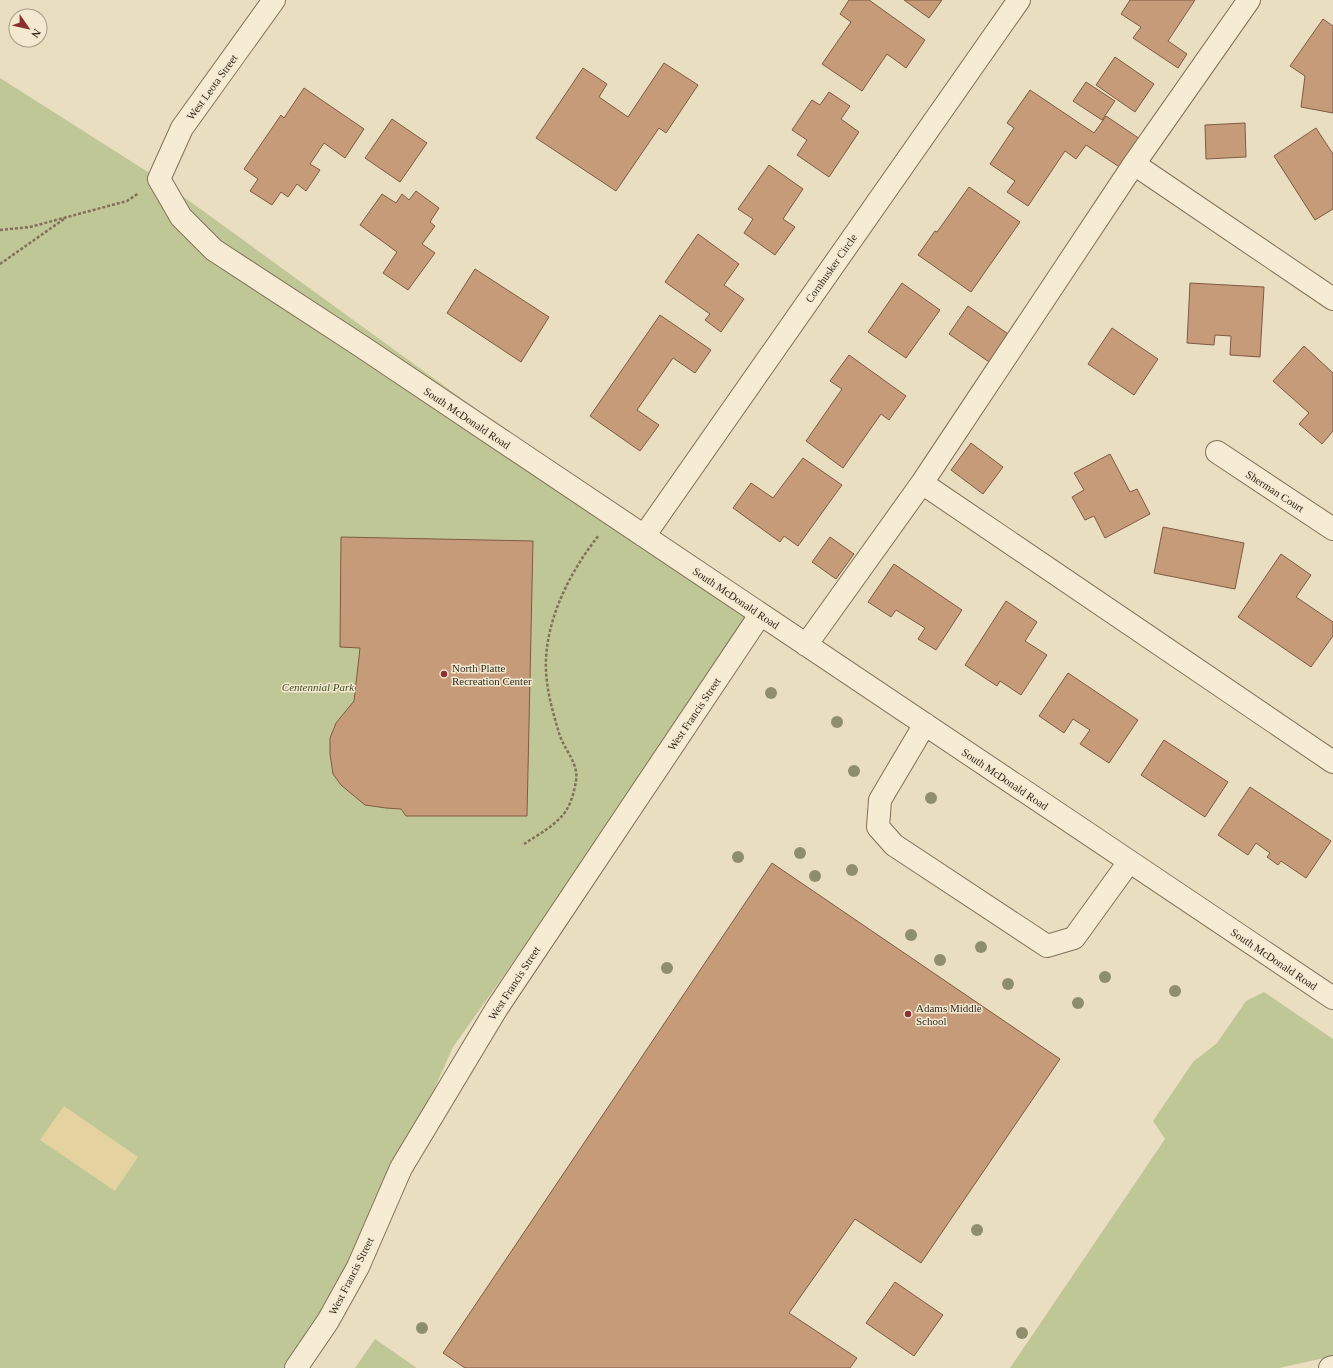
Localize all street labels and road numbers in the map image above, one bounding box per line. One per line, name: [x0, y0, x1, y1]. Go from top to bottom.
street label: West Leota Street: [184, 52, 240, 122]
street label: Cornhusker Circle: [803, 231, 859, 305]
street label: South McDonald Road: [422, 385, 513, 452]
street label: Sherman Court: [1244, 468, 1306, 514]
street label: South McDonald Road: [691, 565, 782, 632]
street label: West Francis Street: [665, 675, 723, 753]
street label: South McDonald Road: [960, 746, 1051, 813]
street label: South McDonald Road: [1229, 926, 1320, 993]
street label: West Francis Street: [486, 944, 542, 1022]
street label: West Francis Street: [326, 1235, 376, 1317]

